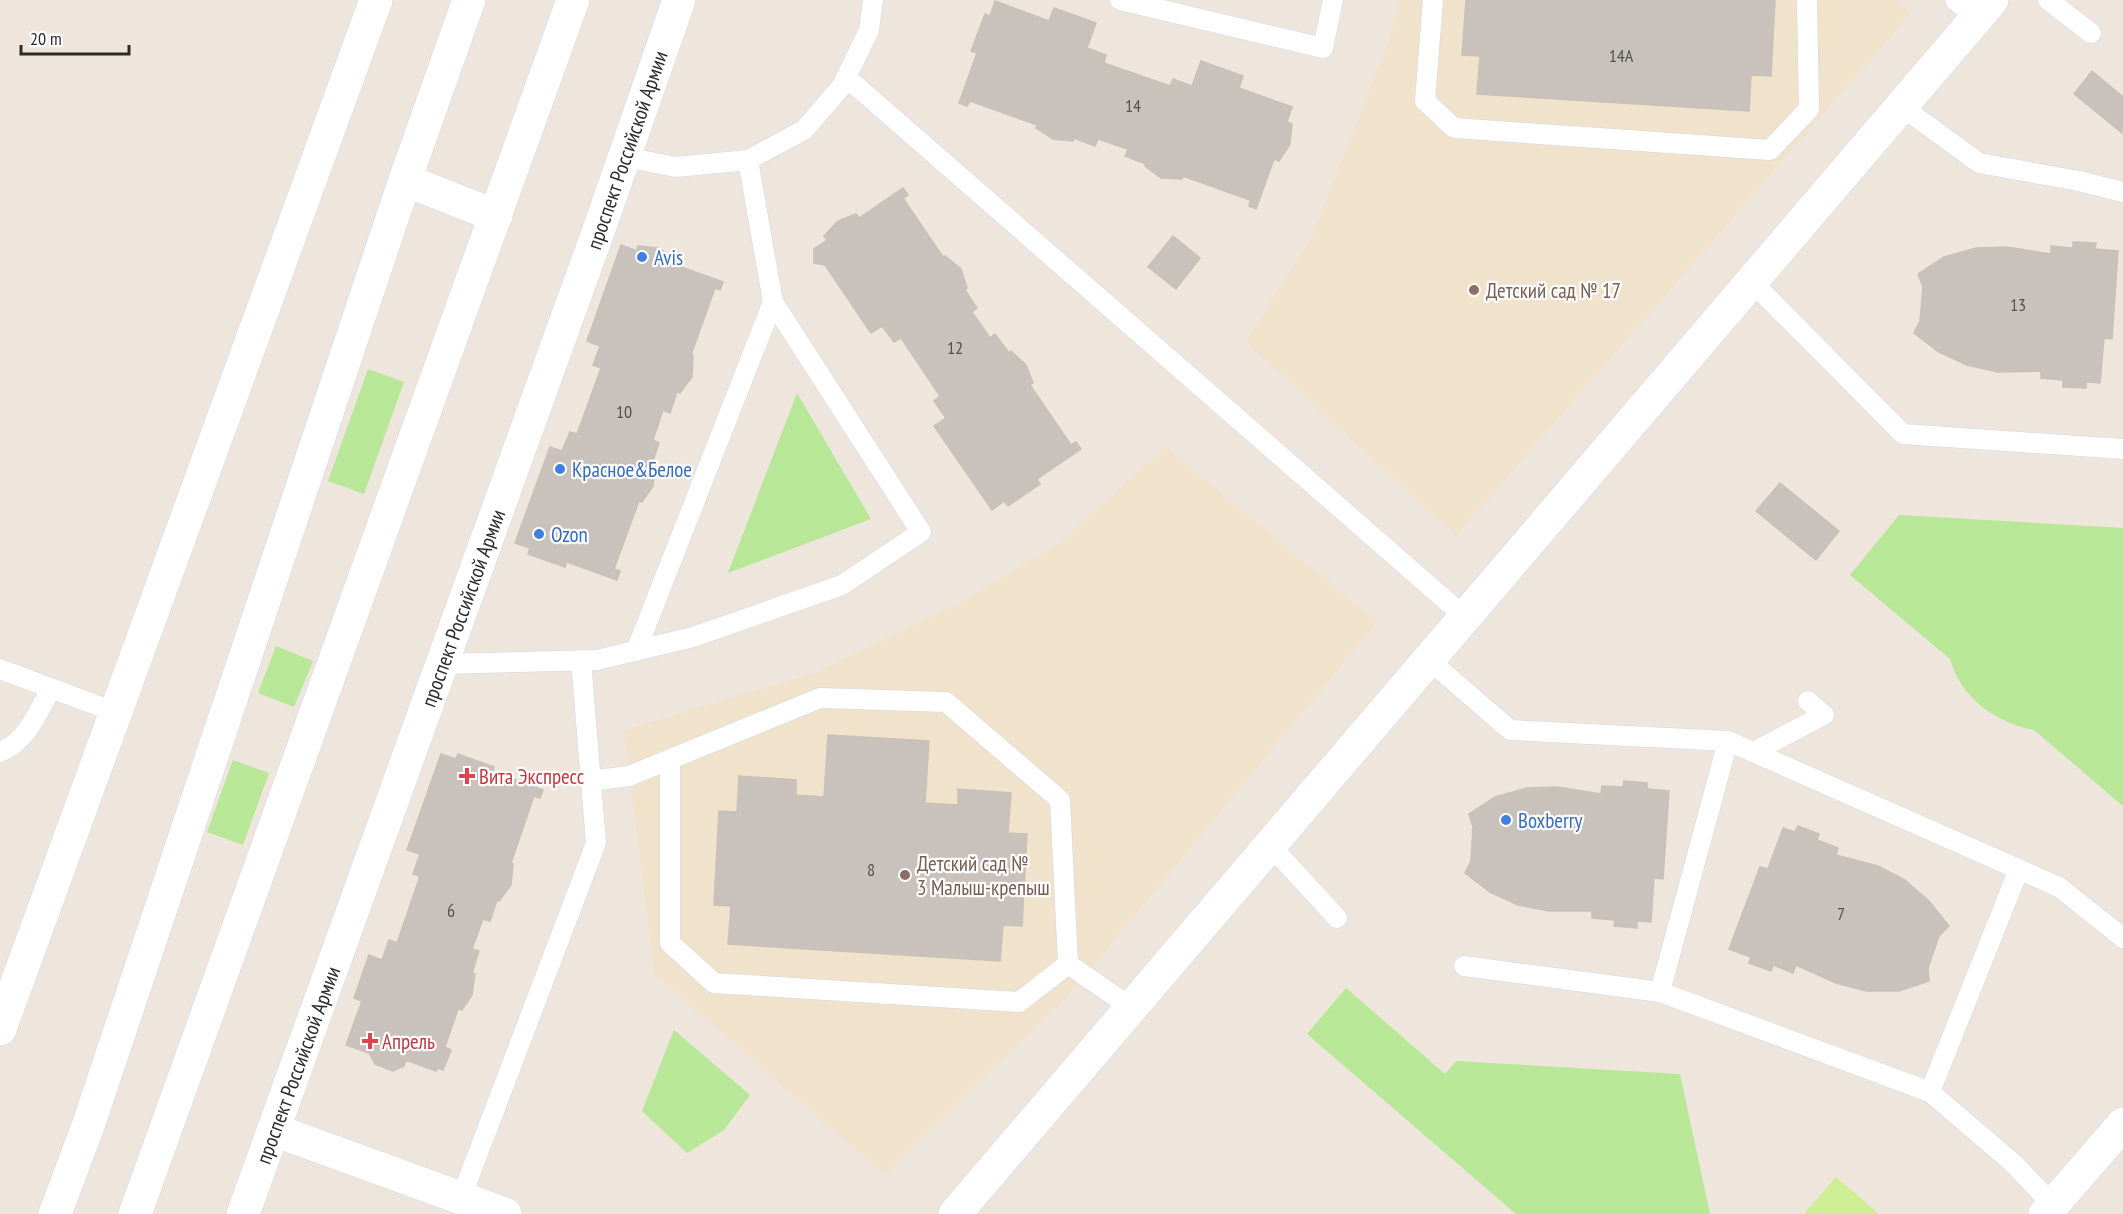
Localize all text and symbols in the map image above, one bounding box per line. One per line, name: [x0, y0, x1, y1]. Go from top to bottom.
scale bar: [21, 18, 129, 56]
text: 20 m: [30, 27, 62, 50]
house number: 14А: [1609, 44, 1634, 67]
street label: проспект Российской Армии: [580, 47, 674, 253]
house number: 14: [1125, 94, 1141, 117]
place label: Avis: [654, 244, 683, 271]
marker: Avis: [635, 250, 649, 264]
place label: Детский сад № 17: [1486, 277, 1621, 304]
marker: Детский сад № 17: [1467, 283, 1481, 297]
house number: 13: [2010, 293, 2026, 316]
house number: 12: [947, 336, 963, 359]
house number: 10: [616, 400, 632, 423]
place label: Красное&Белое: [572, 456, 692, 483]
marker: Красное&Белое: [553, 462, 567, 476]
street label: проспект Российской Армии: [415, 506, 511, 710]
place label: Ozon: [551, 521, 588, 548]
marker: Ozon: [532, 527, 546, 541]
place label: Вита Экспресс: [479, 763, 585, 790]
marker: Вита Экспресс: [460, 769, 474, 783]
place label: Boxberry: [1518, 807, 1583, 834]
marker: Boxberry: [1499, 813, 1513, 827]
place label: Детский сад № 3 Малыш-крепыш: [917, 850, 1050, 901]
house number: 8: [867, 858, 875, 881]
marker: Детский сад № 3 Малыш-крепыш: [898, 868, 912, 882]
house number: 6: [447, 899, 455, 922]
house number: 7: [1837, 902, 1845, 925]
street label: проспект Российской Армии: [250, 963, 346, 1167]
place label: Апрель: [382, 1028, 435, 1055]
marker: Апрель: [363, 1034, 377, 1048]

